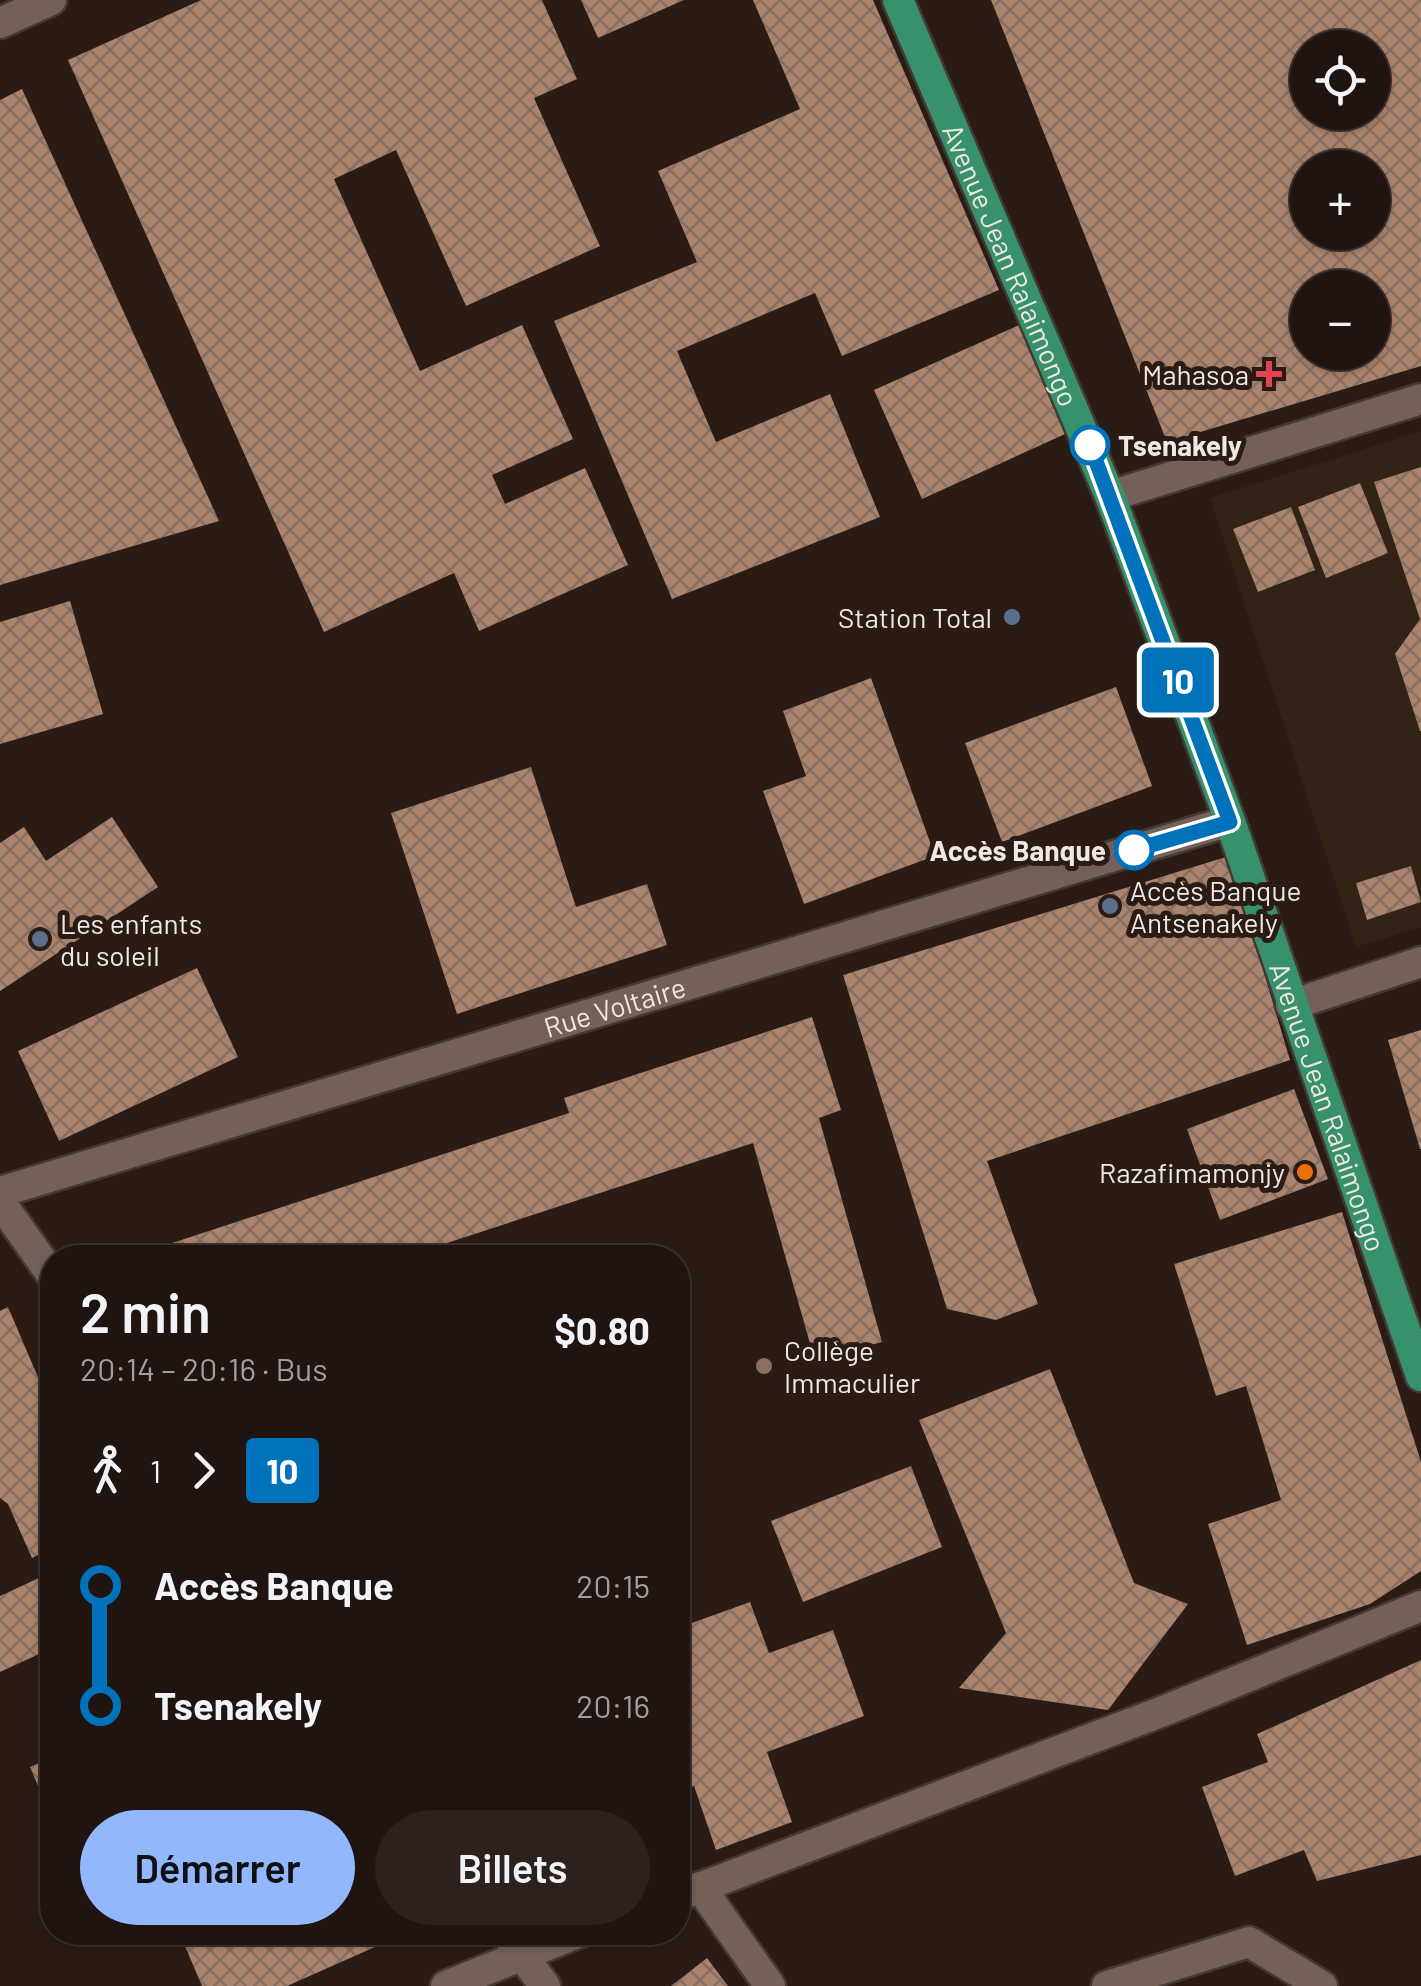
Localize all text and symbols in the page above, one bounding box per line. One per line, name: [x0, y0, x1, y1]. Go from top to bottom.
map controls: [1290, 30, 1390, 370]
button: locate: [1290, 30, 1390, 130]
street label: Avenue Jean Ralaimongo: [936, 119, 1086, 411]
button: +: [1290, 150, 1390, 250]
button: −: [1290, 270, 1390, 370]
place label: Mahasoa: [1142, 357, 1249, 391]
marker: Mahasoa: [1258, 363, 1280, 385]
marker: Tsenakely: [1071, 426, 1109, 464]
place label: Tsenakely: [1118, 428, 1242, 462]
place label: Station Total: [838, 600, 992, 634]
marker: Station Total: [1001, 606, 1023, 628]
line badge: 10: [1133, 648, 1223, 712]
text: 10: [1162, 659, 1194, 701]
marker: Accès Banque: [1115, 831, 1153, 869]
place label: Accès Banque: [929, 833, 1106, 867]
place label: Accès Banque Antsenakely: [1130, 873, 1302, 939]
marker: Accès Banque Antsenakely: [1099, 895, 1121, 917]
place label: Les enfants du soleil: [60, 906, 202, 972]
marker: Les enfants du soleil: [29, 928, 51, 950]
street label: Avenue Jean Ralaimongo: [1263, 958, 1394, 1256]
street label: Rue Voltaire: [540, 969, 690, 1044]
place label: Razafimamonjy: [1099, 1155, 1285, 1189]
marker: Razafimamonjy: [1294, 1161, 1316, 1183]
text: 2 min: [80, 1278, 211, 1344]
text: $0.80: [554, 1307, 650, 1353]
place label: Collège Immaculier: [784, 1333, 920, 1399]
text: 20:14 – 20:16 · Bus: [80, 1349, 328, 1387]
marker: Collège Immaculier: [753, 1355, 775, 1377]
icon: walk: [80, 1443, 135, 1498]
icon: forward: [176, 1443, 231, 1498]
text: 10: [266, 1449, 299, 1491]
text: 1: [150, 1451, 161, 1489]
text: Accès Banque: [154, 1562, 394, 1608]
text: 20:15: [576, 1566, 650, 1604]
text: Tsenakely: [154, 1682, 322, 1728]
text: 20:16: [576, 1686, 650, 1724]
button: Démarrer: [80, 1810, 355, 1925]
button: Billets: [375, 1810, 650, 1925]

